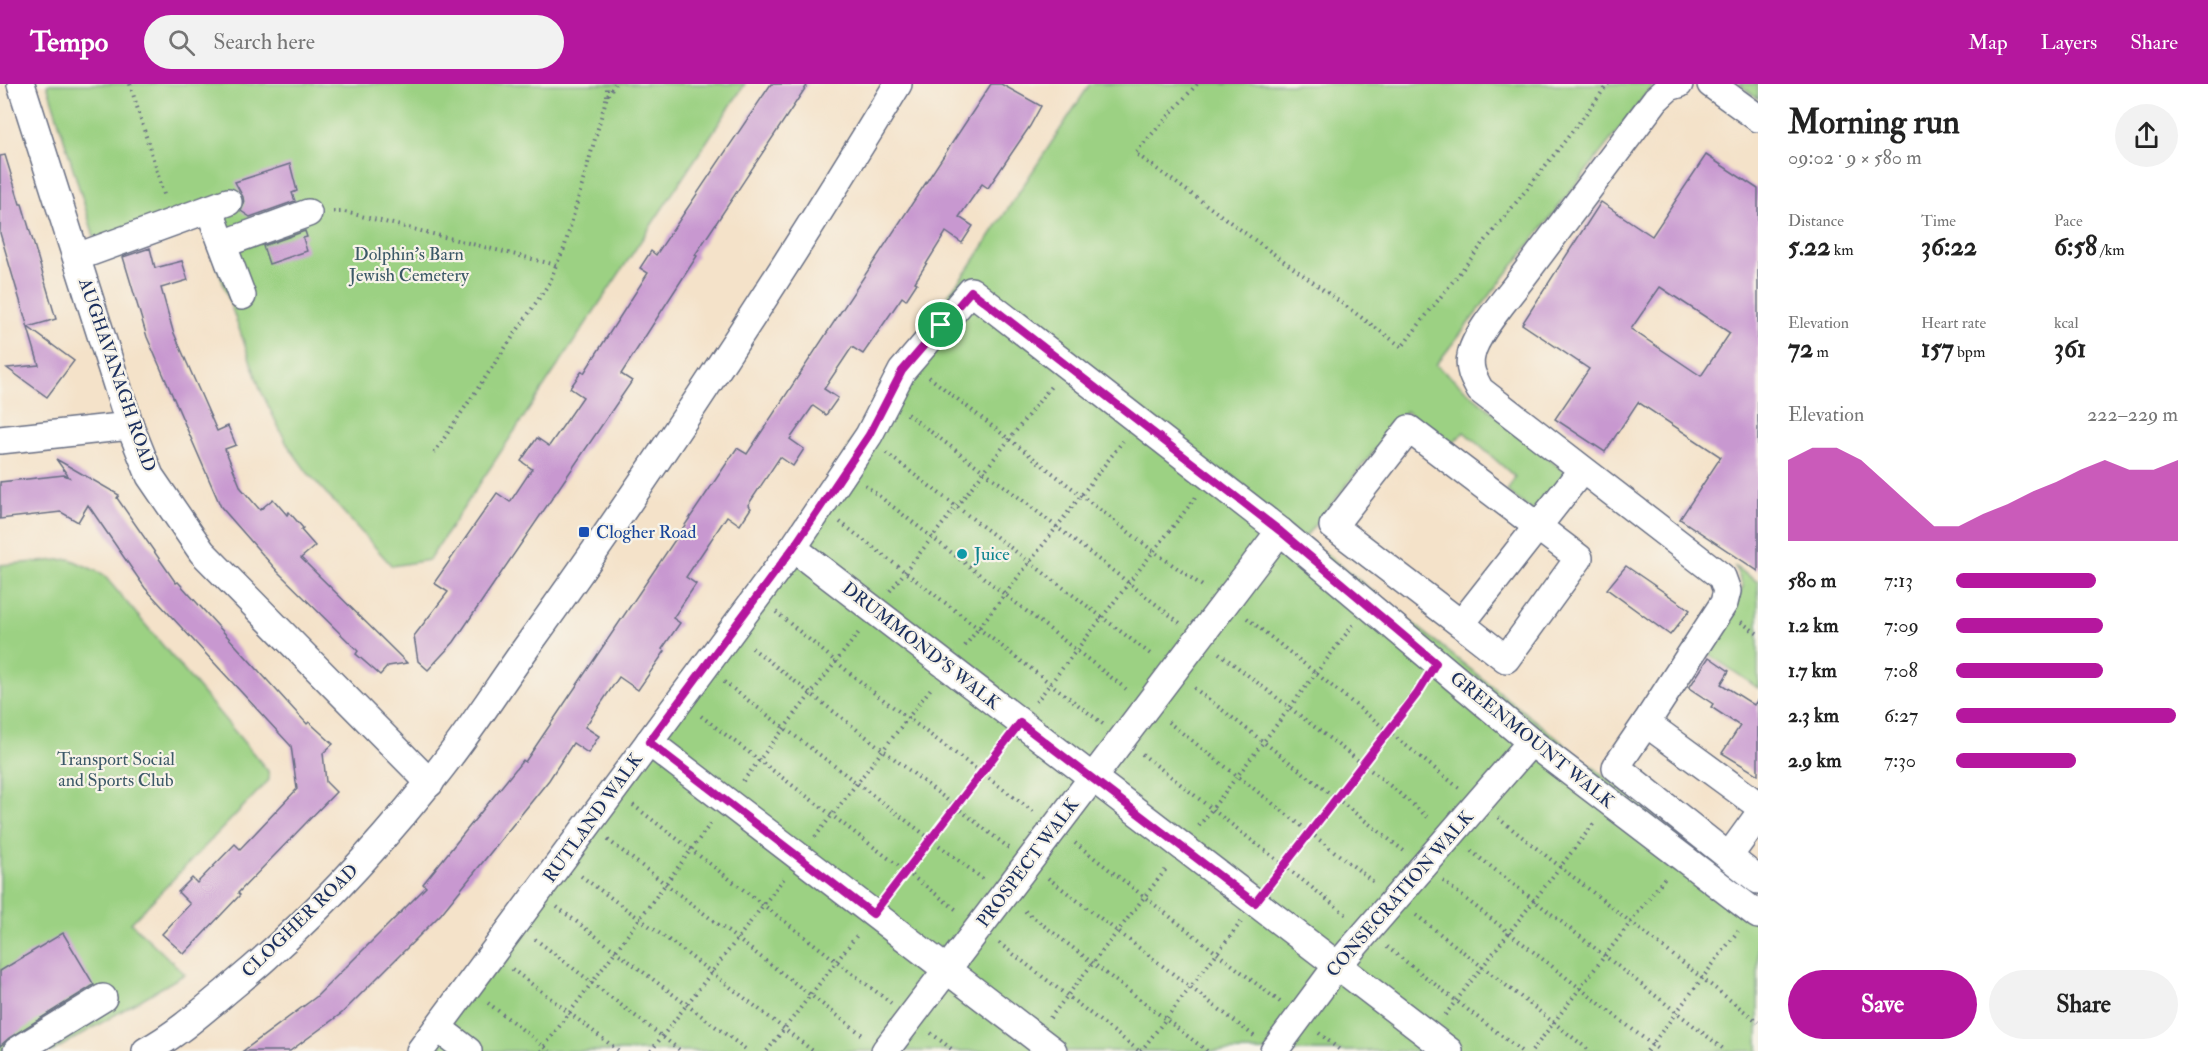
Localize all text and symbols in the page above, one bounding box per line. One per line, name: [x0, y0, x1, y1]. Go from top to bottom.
search box: [144, 15, 564, 69]
text: Tempo: [30, 25, 108, 60]
icon: search: [165, 26, 198, 59]
text: Search here: [213, 28, 315, 56]
text: Map: [1968, 29, 2008, 56]
text: Layers: [2041, 29, 2097, 56]
text: Share: [2130, 29, 2178, 56]
text: Morning run: [1788, 102, 1960, 143]
button: share: [2115, 104, 2178, 167]
text: 09:02 · 9 × 580 m: [1788, 145, 1922, 170]
text: Distance: [1788, 211, 1844, 231]
text: Time: [1921, 211, 1956, 231]
text: Pace: [2054, 211, 2083, 231]
text: 5.22: [1788, 231, 1830, 263]
text: 36:22: [1921, 231, 1977, 263]
text: 6:58: [2054, 231, 2097, 263]
text: km: [1830, 240, 1854, 260]
text: /km: [2097, 240, 2125, 260]
park label: Dolphin's Barn Jewish Cemetery: [348, 243, 470, 287]
street label: AUGHAVANAGH ROAD: [73, 274, 161, 475]
pin: [915, 299, 966, 350]
icon: arrive: [924, 308, 957, 341]
text: Elevation: [1788, 313, 1849, 333]
text: Heart rate: [1921, 313, 1986, 333]
text: kcal: [2054, 313, 2079, 333]
text: 72: [1788, 333, 1813, 365]
text: 157: [1921, 333, 1954, 365]
text: 361: [2054, 333, 2086, 365]
text: m: [1813, 342, 1829, 362]
text: bpm: [1954, 342, 1985, 362]
text: Elevation: [1788, 402, 1864, 427]
text: 222–229 m: [2087, 402, 2178, 427]
place label: Clogher Road: [596, 521, 696, 544]
marker: Clogher Road: [577, 525, 591, 539]
place label: Juice: [973, 543, 1010, 566]
marker: Juice: [955, 547, 969, 561]
text: 580 m: [1788, 568, 1836, 593]
text: 7:13: [1884, 568, 1913, 593]
street label: DRUMMOND'S WALK: [837, 577, 1005, 715]
text: 1.2 km: [1788, 613, 1838, 638]
text: 7:09: [1884, 613, 1919, 638]
text: 1.7 km: [1788, 658, 1837, 683]
text: 7:08: [1884, 658, 1918, 683]
street label: GREENMOUNT WALK: [1445, 667, 1619, 814]
text: 2.3 km: [1788, 703, 1839, 728]
text: 6:27: [1884, 703, 1918, 728]
park label: Transport Social and Sports Club: [57, 748, 175, 792]
street label: RUTLAND WALK: [538, 748, 648, 887]
text: 2.9 km: [1788, 748, 1842, 773]
text: 7:30: [1884, 748, 1916, 773]
street label: PROSPECT WALK: [972, 793, 1084, 932]
street label: CONSECRATION WALK: [1322, 806, 1479, 982]
street label: CLOGHER ROAD: [237, 859, 363, 983]
button: Save: [1788, 970, 1977, 1039]
button: Share: [1989, 970, 2178, 1039]

